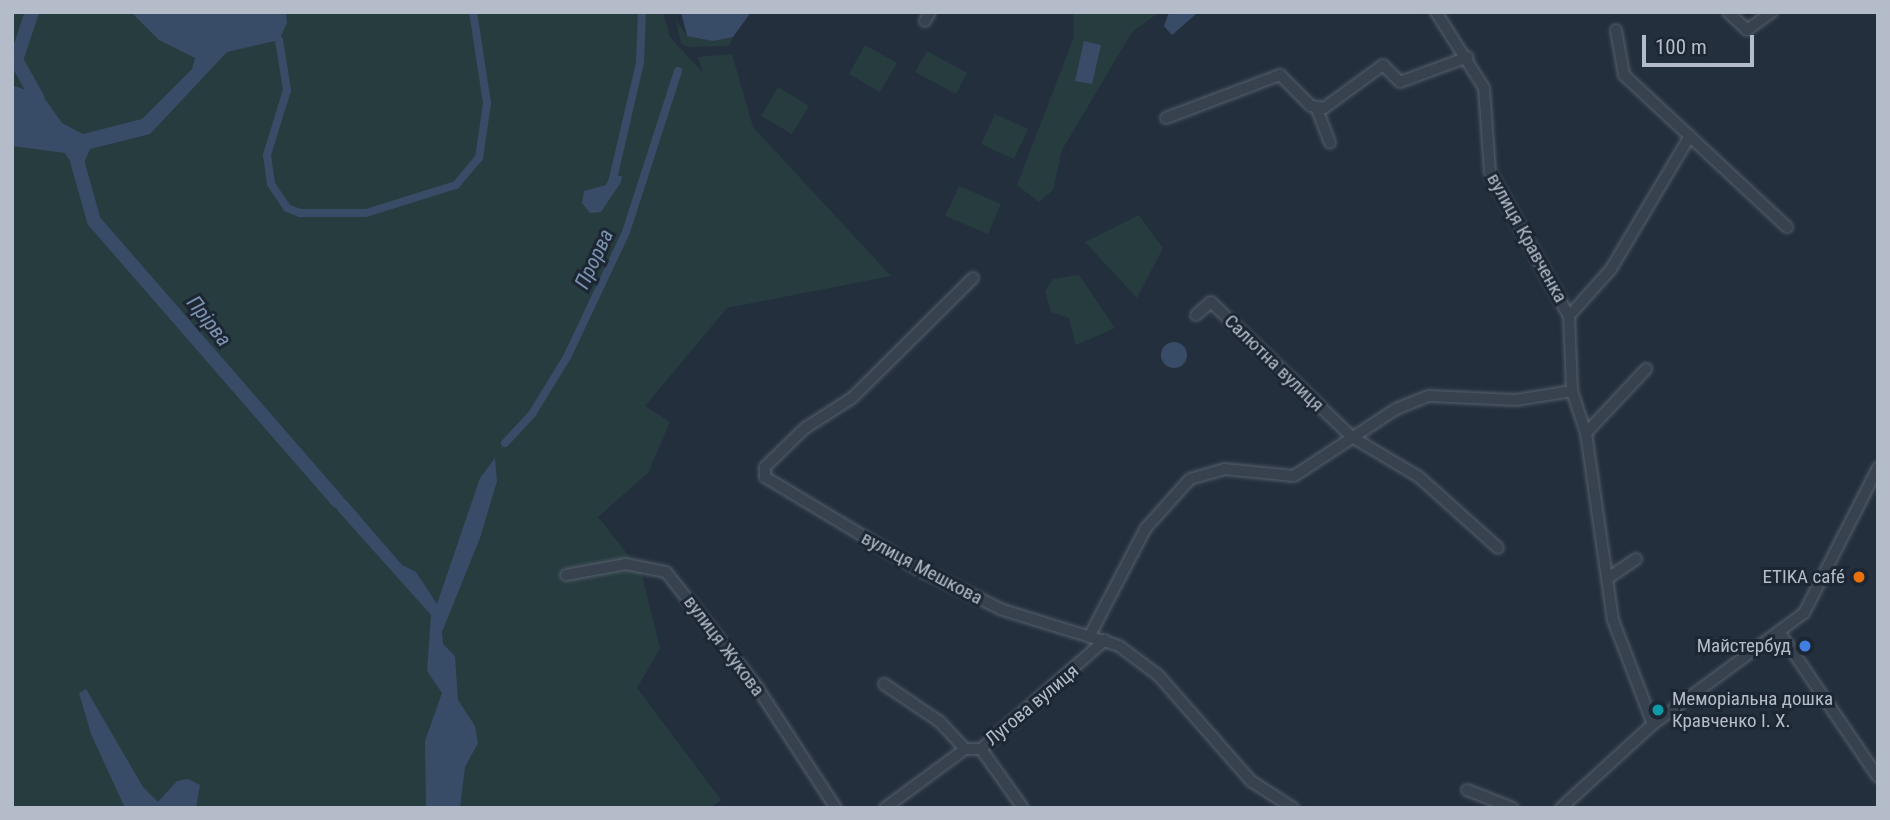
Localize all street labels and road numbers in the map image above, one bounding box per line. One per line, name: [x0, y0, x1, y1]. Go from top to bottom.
street label: вулиця Кравченка: [1482, 169, 1572, 307]
street label: Салютна вулиця: [1219, 310, 1329, 416]
street label: вулиця Мешкова: [858, 527, 986, 609]
street label: вулиця Жукова: [679, 591, 769, 701]
street label: Лугова вулиця: [981, 659, 1083, 751]

